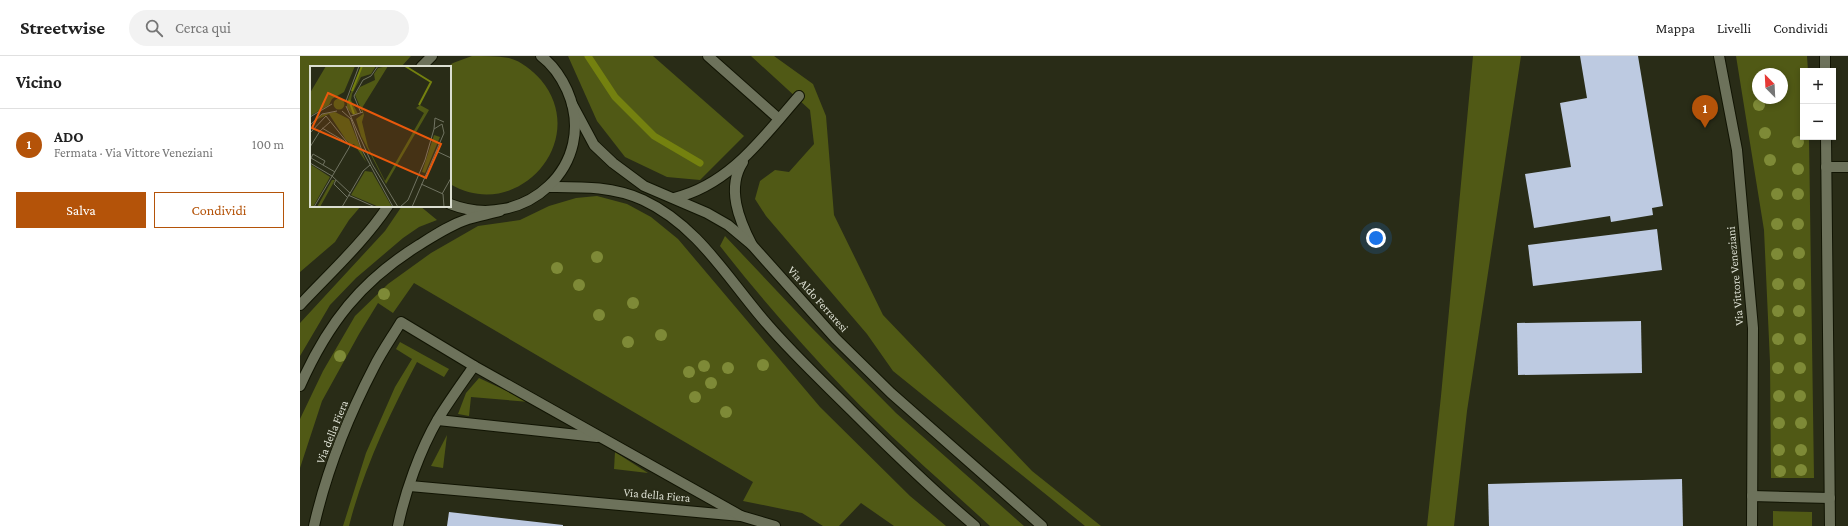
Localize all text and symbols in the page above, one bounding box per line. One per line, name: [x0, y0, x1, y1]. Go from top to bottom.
search box: [129, 10, 409, 46]
text: Streetwise: [20, 17, 105, 38]
icon: search: [143, 17, 165, 39]
text: Cerca qui: [175, 20, 231, 36]
text: Mappa: [1656, 20, 1695, 36]
text: Livelli: [1717, 20, 1751, 36]
text: Condividi: [1773, 20, 1828, 36]
inset map: [310, 66, 451, 207]
north arrow: [1752, 68, 1788, 104]
map controls: [1800, 68, 1836, 140]
button: +: [1800, 68, 1836, 104]
text: Vicino: [16, 73, 62, 92]
pin: 1: [1692, 95, 1718, 128]
button: −: [1800, 104, 1836, 140]
text: ADO: [54, 129, 84, 145]
text: 1: [27, 137, 31, 152]
text: 100 m: [252, 137, 284, 152]
text: Fermata · Via Vittore Veneziani: [54, 145, 213, 160]
button: Salva: [16, 192, 146, 228]
button: Condividi: [154, 192, 284, 228]
street label: Via Vittore Veneziani: [1724, 226, 1746, 326]
your location: [1366, 228, 1386, 248]
street label: Via Aldo Ferraresi: [785, 263, 851, 335]
street label: Via della Fiera: [313, 398, 351, 466]
street label: Via della Fiera: [623, 485, 691, 505]

